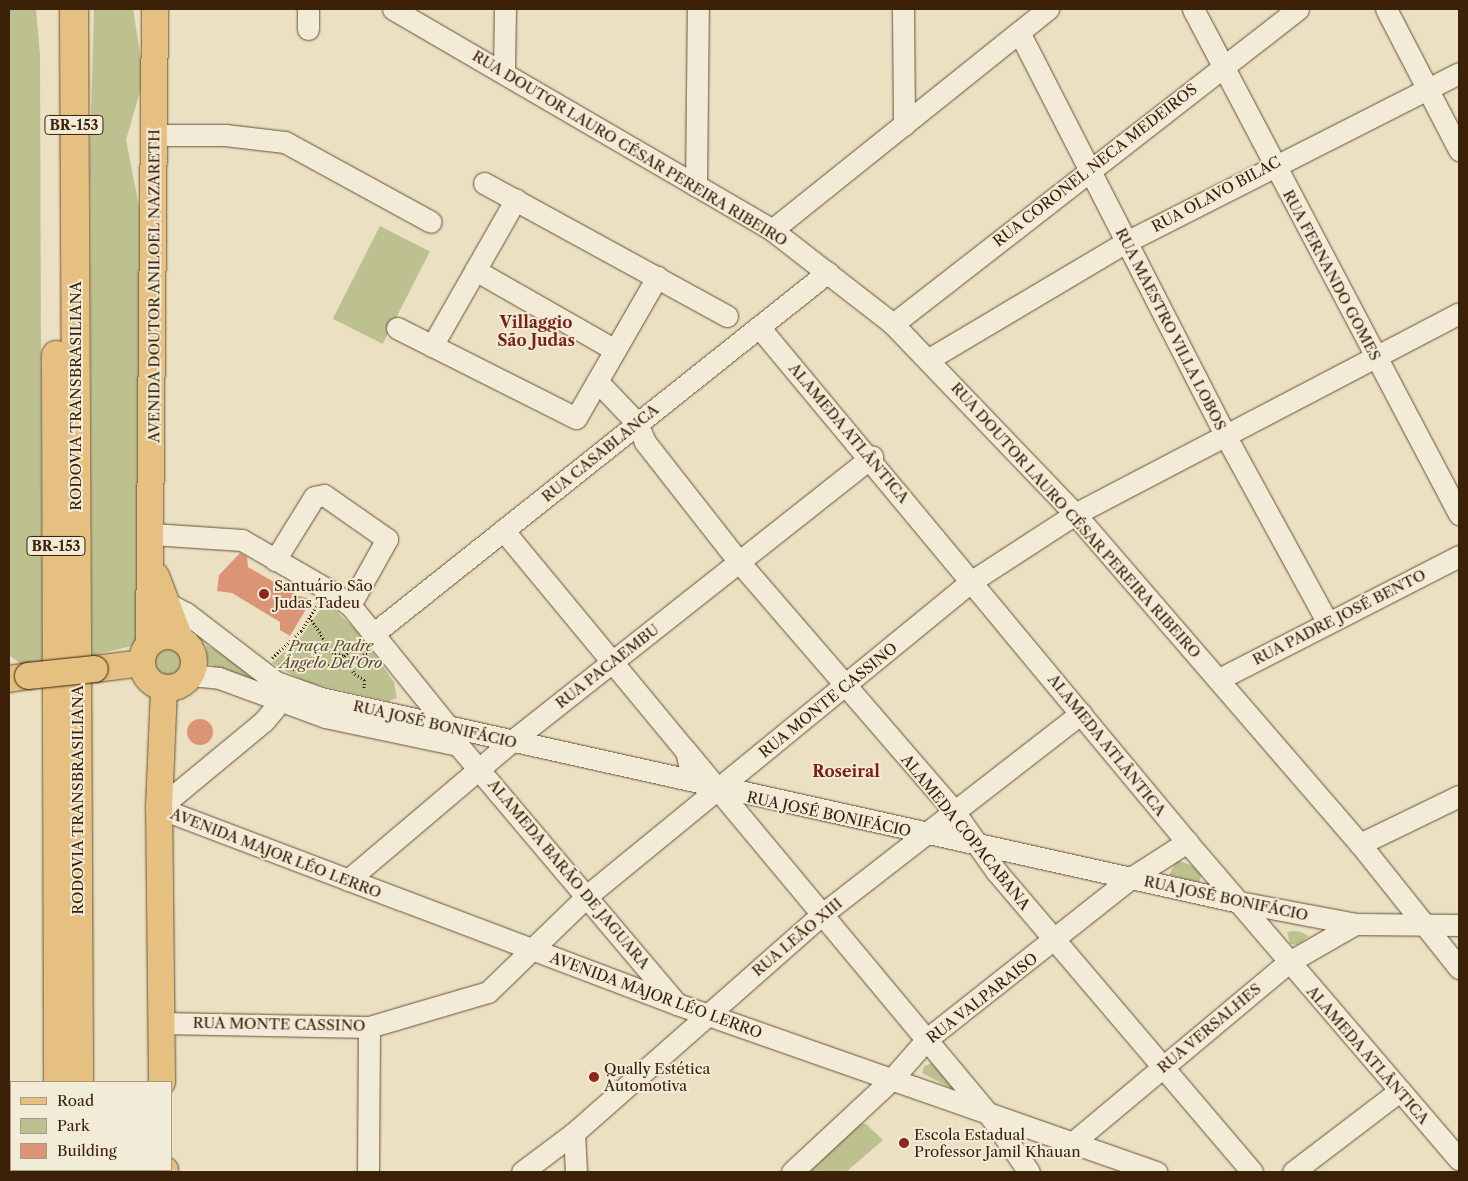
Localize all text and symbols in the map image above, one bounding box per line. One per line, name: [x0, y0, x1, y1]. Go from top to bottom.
street label: RUA DOUTOR LAURO CÉSAR PEREIRA RIBEIRO: [468, 46, 792, 250]
street label: RUA CORONEL NECA MEDEIROS: [989, 79, 1201, 251]
road number: BR-153: [44, 114, 104, 136]
street label: AVENIDA DOUTOR ANILOEL NAZARETH: [145, 128, 163, 444]
street label: RUA OLAVO BILAC: [1148, 152, 1284, 236]
street label: RUA FERNANDO GOMES: [1279, 186, 1385, 364]
street label: RUA MAESTRO VILLA LOBOS: [1112, 224, 1230, 434]
street label: RODOVIA TRANSBRASILIANA: [67, 281, 85, 511]
district label: Villaggio São Judas: [497, 312, 575, 350]
street label: ALAMEDA ATLÂNTICA: [785, 359, 913, 507]
street label: RUA DOUTOR LAURO CÉSAR PEREIRA RIBEIRO: [947, 378, 1205, 662]
street label: RUA CASABLANCA: [538, 400, 662, 506]
road number: BR-153: [26, 534, 86, 558]
street label: RUA PADRE JOSÉ BENTO: [1249, 565, 1429, 669]
place label: Santuário São Judas Tadeu: [274, 576, 373, 611]
marker: Santuário São Judas Tadeu: [258, 588, 270, 600]
street label: RUA PACAEMBU: [551, 620, 663, 712]
park label: Praça Padre Ângelo Del'Oro: [280, 636, 382, 671]
street label: RUA MONTE CASSINO: [755, 638, 901, 762]
street label: ALAMEDA ATLÂNTICA: [1044, 670, 1170, 820]
street label: RODOVIA TRANSBRASILIANA: [69, 685, 87, 915]
street label: RUA JOSÉ BONIFÁCIO: [351, 696, 519, 752]
street label: ALAMEDA COPACABANA: [898, 750, 1034, 914]
district label: Roseiral: [812, 761, 880, 781]
street label: ALAMEDA BARÃO DE JAGUARA: [484, 775, 654, 973]
street label: RUA JOSÉ BONIFÁCIO: [745, 788, 913, 840]
street label: AVENIDA MAJOR LÉO LERRO: [167, 804, 385, 902]
street label: RUA JOSÉ BONIFÁCIO: [1142, 872, 1310, 924]
street label: RUA LEÃO XIII: [748, 894, 846, 980]
street label: AVENIDA MAJOR LÉO LERRO: [547, 948, 765, 1042]
street label: RUA VALPARAISO: [922, 949, 1042, 1047]
street label: RUA VERSALHES: [1153, 979, 1265, 1077]
street label: ALAMEDA ATLÂNTICA: [1303, 982, 1433, 1128]
street label: RUA MONTE CASSINO: [192, 1013, 366, 1035]
place label: Qually Estética Automotiva: [604, 1059, 711, 1094]
marker: Qually Estética Automotiva: [588, 1071, 600, 1083]
legend: [10, 1081, 172, 1171]
text: Road: [57, 1091, 94, 1110]
text: Park: [57, 1116, 90, 1135]
place label: Escola Estadual Professor Jamil Khauan: [914, 1125, 1081, 1160]
marker: Escola Estadual Professor Jamil Khauan: [898, 1137, 910, 1149]
text: Building: [57, 1141, 117, 1160]

